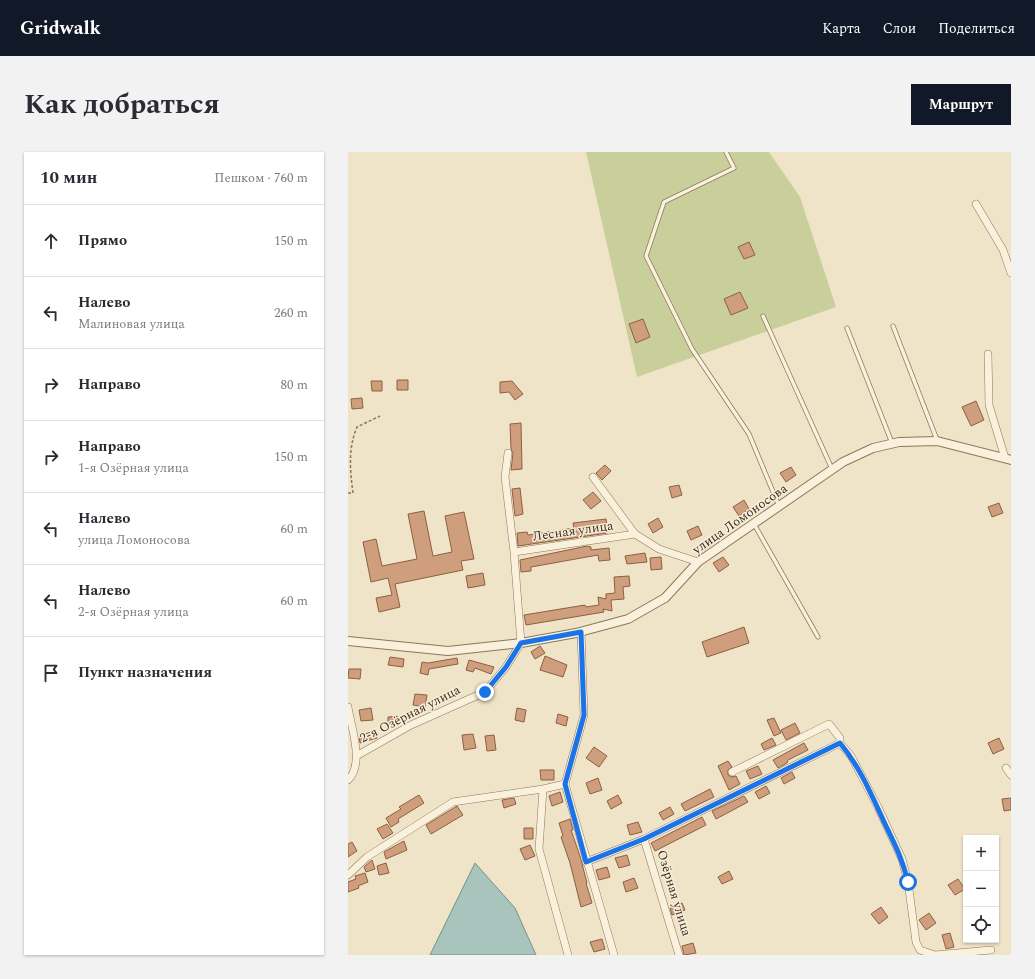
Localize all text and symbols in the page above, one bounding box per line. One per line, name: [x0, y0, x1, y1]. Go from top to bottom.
text: Gridwalk: [20, 14, 101, 43]
text: Карта: [822, 18, 861, 39]
text: Слои: [883, 18, 916, 39]
text: Поделиться: [938, 18, 1015, 39]
text: Как добраться: [24, 83, 220, 126]
button: Маршрут: [911, 84, 1011, 125]
text: 10 мин: [40, 165, 97, 191]
text: Пешком · 760 m: [214, 168, 308, 188]
text: Прямо: [78, 229, 127, 252]
icon: ahead: [40, 230, 62, 252]
text: 150 m: [274, 231, 308, 251]
text: Налево: [78, 291, 131, 314]
icon: left: [40, 302, 62, 324]
text: 260 m: [274, 303, 308, 323]
text: Малиновая улица: [78, 314, 185, 334]
text: Направо: [78, 373, 141, 396]
icon: right: [40, 374, 62, 396]
text: 80 m: [281, 375, 308, 395]
text: Направо: [78, 435, 141, 458]
icon: right: [40, 446, 62, 468]
text: 150 m: [274, 447, 308, 467]
text: 1-я Озёрная улица: [78, 458, 189, 478]
street label: улица Ломоносова: [688, 478, 792, 560]
text: Налево: [78, 507, 131, 530]
street label: Лесная улица: [531, 515, 615, 547]
icon: left: [40, 518, 62, 540]
text: 60 m: [281, 519, 308, 539]
text: улица Ломоносова: [78, 530, 190, 550]
text: Налево: [78, 579, 131, 602]
icon: left: [40, 590, 62, 612]
text: 60 m: [281, 591, 308, 611]
text: 2-я Озёрная улица: [78, 602, 189, 622]
text: Пункт назначения: [78, 661, 212, 684]
icon: arrive: [40, 662, 62, 684]
street label: 2-я Озёрная улица: [356, 680, 464, 748]
route end: [476, 683, 494, 701]
map controls: [963, 835, 999, 943]
button: +: [963, 835, 999, 871]
street label: Озёрная улица: [651, 847, 697, 939]
button: −: [963, 871, 999, 907]
route start: [899, 873, 917, 891]
button: locate: [963, 907, 999, 943]

